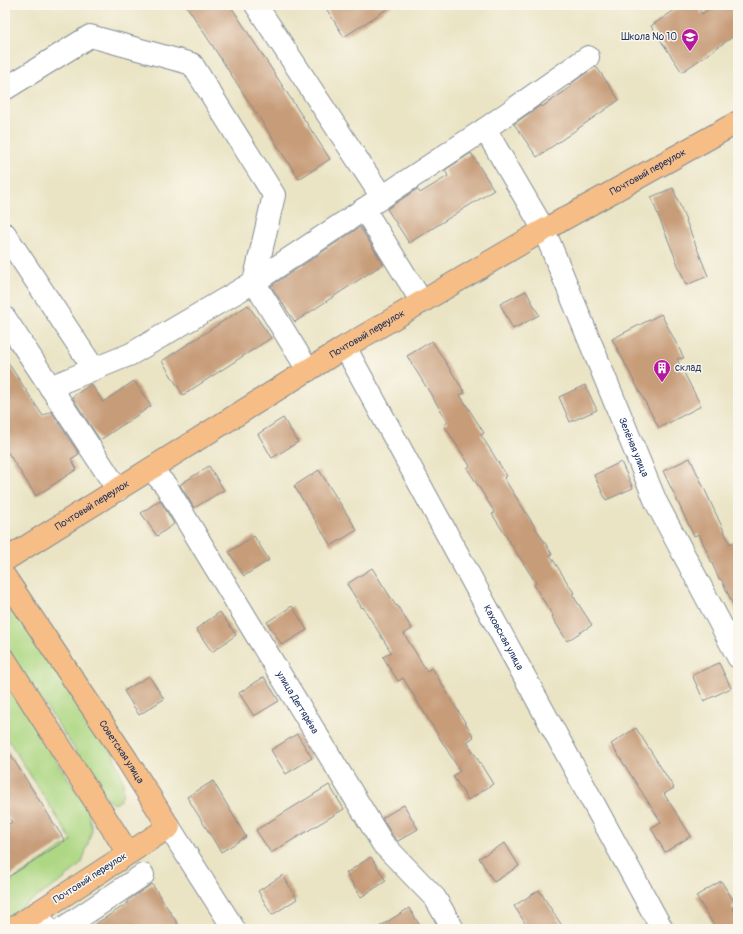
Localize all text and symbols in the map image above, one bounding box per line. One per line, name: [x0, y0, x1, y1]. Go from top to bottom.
school or university icon: Школа № 10: [680, 27, 700, 52]
place label: Школа № 10: [621, 31, 677, 43]
street label: Почтовый переулок: [608, 146, 688, 198]
street label: Почтовый переулок: [328, 307, 407, 361]
building icon: склад: [652, 358, 672, 383]
place label: склад: [675, 362, 701, 374]
street label: Зелёная улица: [616, 416, 651, 479]
street label: Почтовый переулок: [53, 478, 131, 533]
street label: Каховская улица: [481, 603, 526, 673]
street label: улица Дегтярёва: [273, 668, 321, 736]
street label: Советская улица: [96, 718, 146, 786]
street label: Почтовый переулок: [51, 850, 129, 906]

